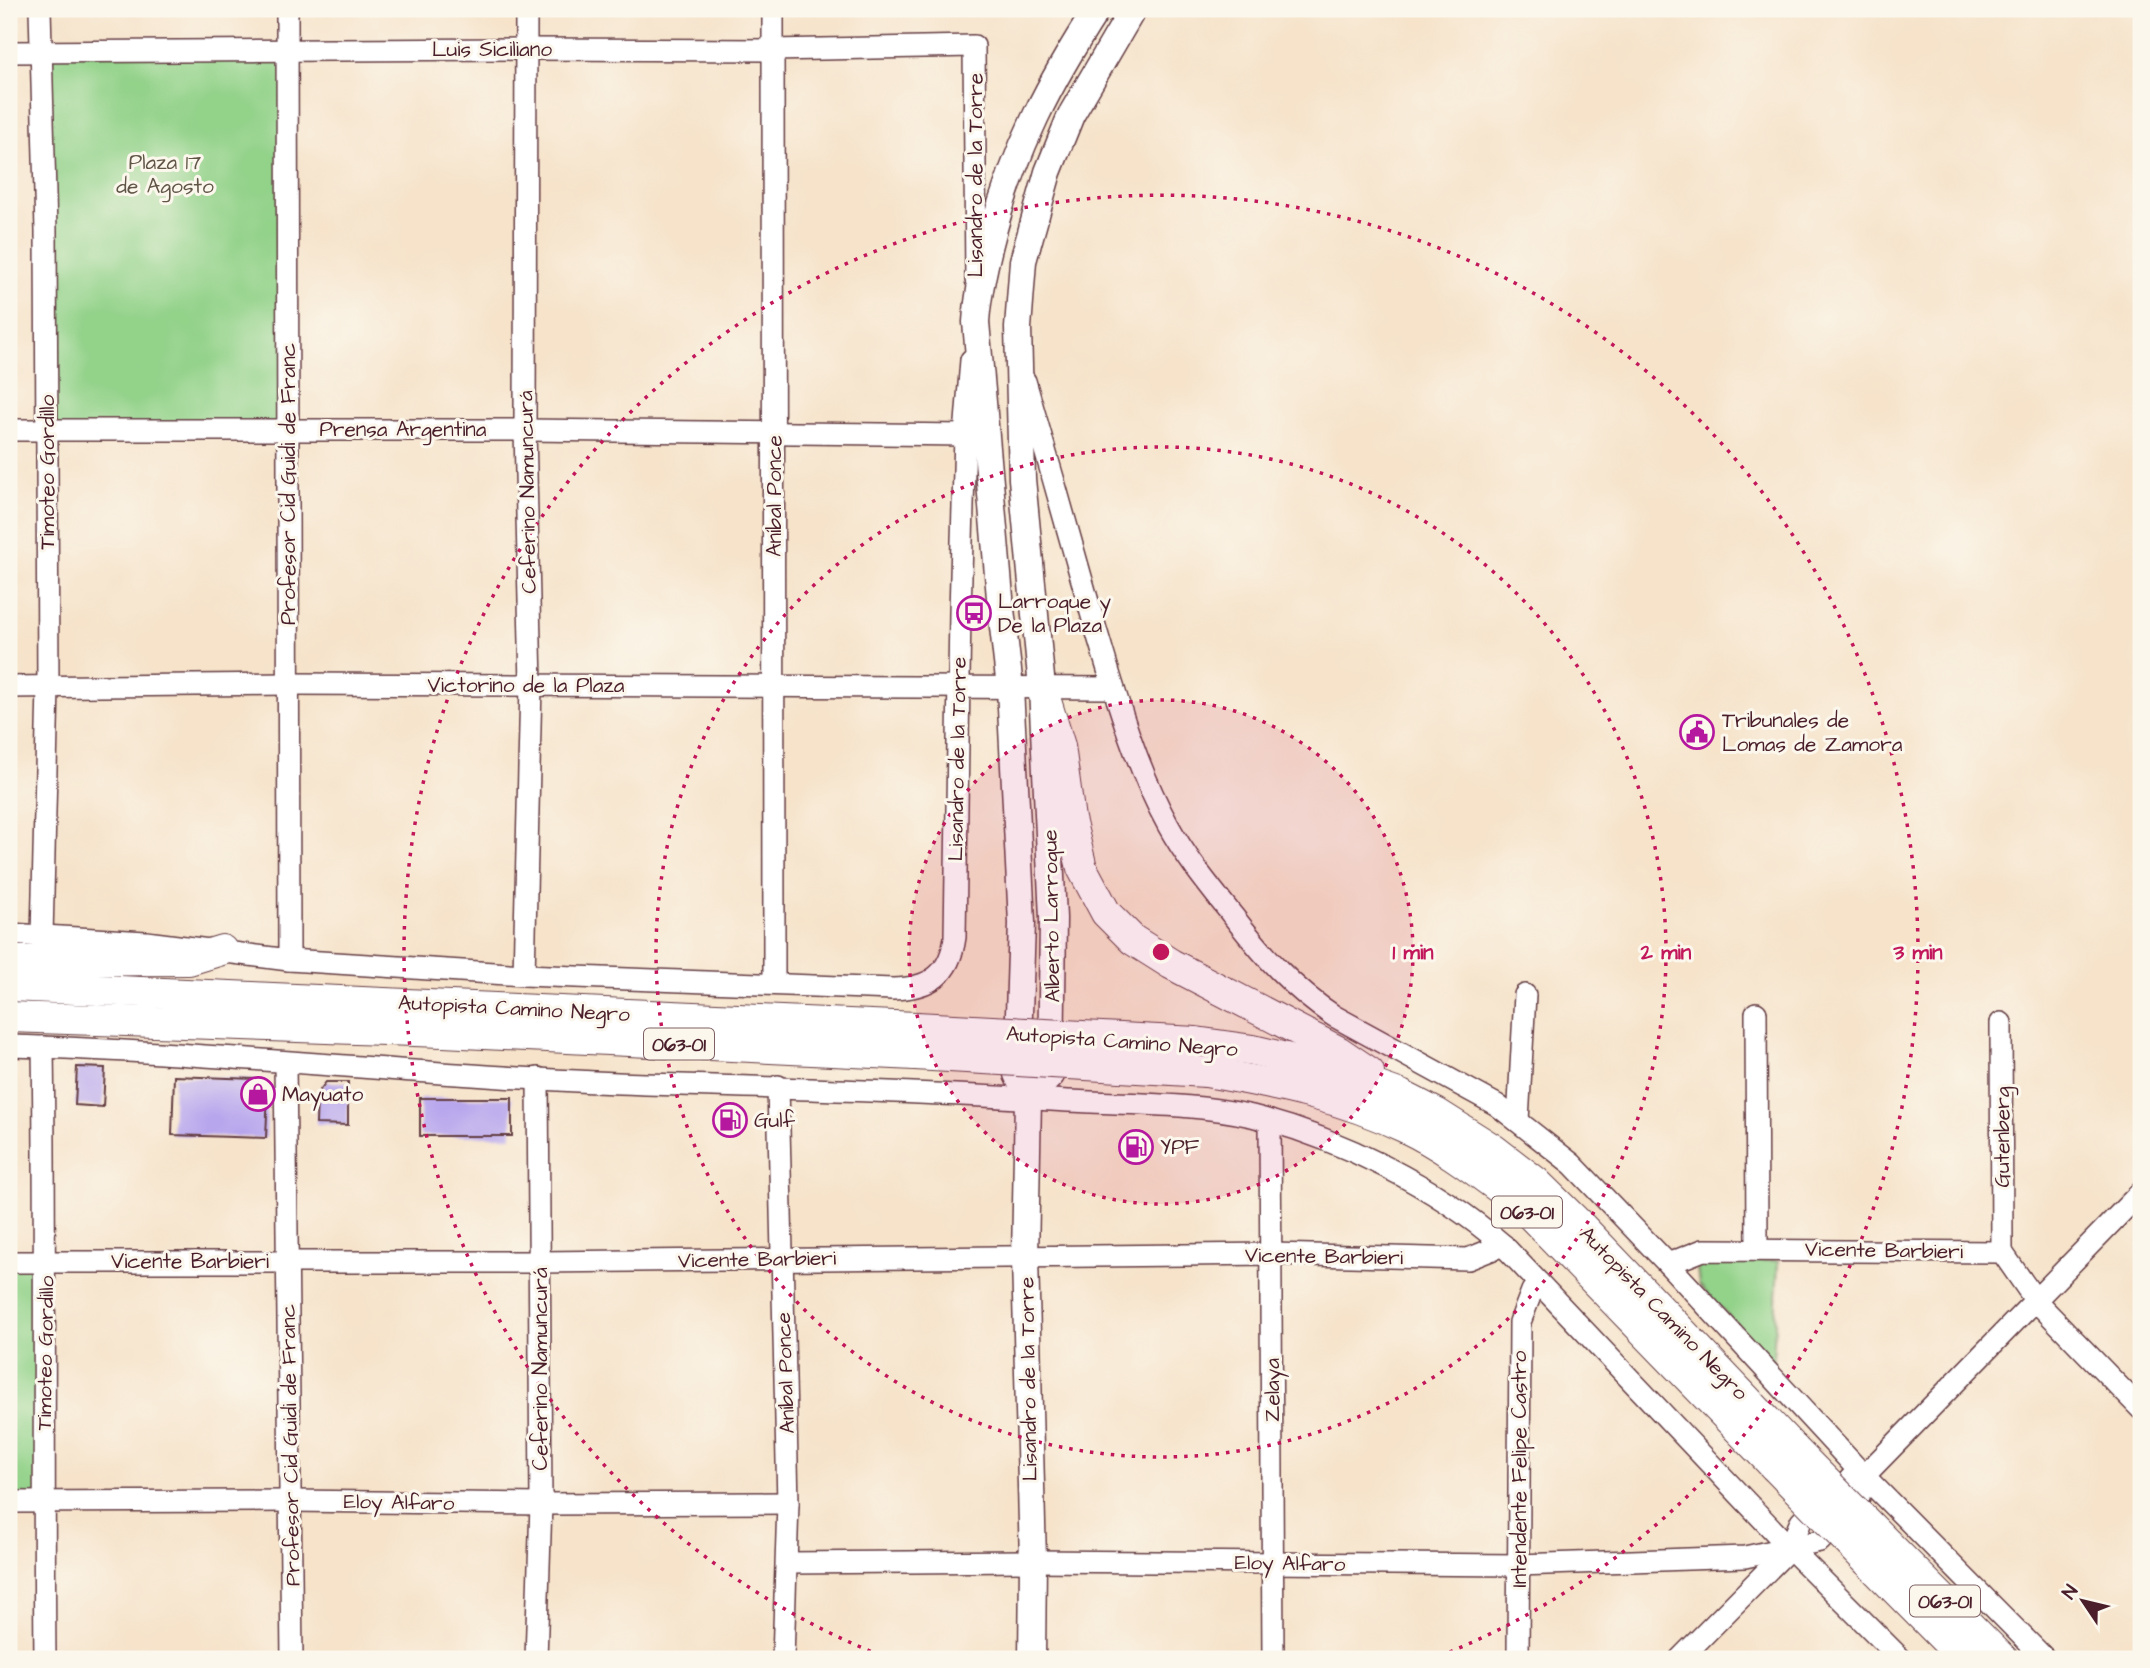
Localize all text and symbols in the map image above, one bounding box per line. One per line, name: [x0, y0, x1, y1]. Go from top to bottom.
street label: Luis Siciliano: [432, 35, 552, 64]
street label: Lisandro de la Torre: [961, 73, 990, 277]
park label: Plaza 17 de Agosto: [116, 148, 214, 203]
street label: Profesor Cid Guidi de Franc: [274, 343, 303, 625]
street label: Ceferino Namuncurá: [511, 390, 544, 594]
street label: Timoteo Gordillo: [33, 394, 62, 549]
street label: Prensa Argentina: [319, 415, 487, 446]
street label: Aníbal Ponce: [760, 435, 789, 557]
place label: Larroque y De la Plaza: [998, 587, 1111, 640]
bus stop icon: Larroque y De la Plaza: [955, 594, 993, 632]
street label: Lisandro de la Torre: [941, 657, 974, 861]
street label: Victorino de la Plaza: [428, 671, 625, 700]
place label: Tribunales de Lomas de Zamora: [1722, 706, 1903, 759]
public building icon: Tribunales de Lomas de Zamora: [1678, 713, 1716, 751]
street label: Alberto Larroque: [1035, 829, 1068, 1003]
text: 1 min: [1392, 938, 1434, 967]
text: 2 min: [1640, 938, 1692, 967]
text: 3 min: [1892, 938, 1943, 967]
centre of rings: [1149, 940, 1173, 964]
street label: Autopista Camino Negro: [397, 988, 631, 1031]
street label: Autopista Camino Negro: [1005, 1019, 1239, 1066]
road number: 063-01: [644, 1028, 714, 1060]
shop icon: Mayuato: [239, 1075, 277, 1113]
place label: Mayuato: [282, 1080, 363, 1111]
street label: Gutenberg: [1988, 1086, 2019, 1188]
fuel station icon: Gulf: [711, 1101, 749, 1139]
place label: Gulf: [754, 1106, 796, 1135]
fuel station icon: YPF: [1117, 1128, 1155, 1166]
place label: YPF: [1160, 1133, 1200, 1162]
road number: 063-01: [1492, 1196, 1562, 1228]
street label: Autopista Camino Negro: [1571, 1220, 1755, 1408]
street label: Vicente Barbieri: [1805, 1235, 1963, 1266]
street label: Vicente Barbieri: [1245, 1241, 1403, 1272]
street label: Vicente Barbieri: [678, 1244, 836, 1275]
street label: Vicente Barbieri: [111, 1247, 269, 1276]
street label: Ceferino Namuncurá: [526, 1267, 555, 1471]
street label: Timoteo Gordillo: [30, 1275, 61, 1431]
street label: Lisandro de la Torre: [1012, 1277, 1045, 1481]
street label: Profesor Cid Guidi de Franc: [274, 1304, 307, 1586]
street label: Aníbal Ponce: [769, 1312, 802, 1434]
street label: Intendente Felipe Castro: [1505, 1350, 1535, 1587]
street label: Zelaya: [1258, 1358, 1289, 1422]
street label: Eloy Alfaro: [343, 1487, 455, 1520]
street label: Eloy Alfaro: [1234, 1548, 1346, 1581]
north arrow: [2048, 1566, 2118, 1636]
text: N: [2056, 1579, 2085, 1605]
road number: 063-01: [1910, 1586, 1980, 1616]

